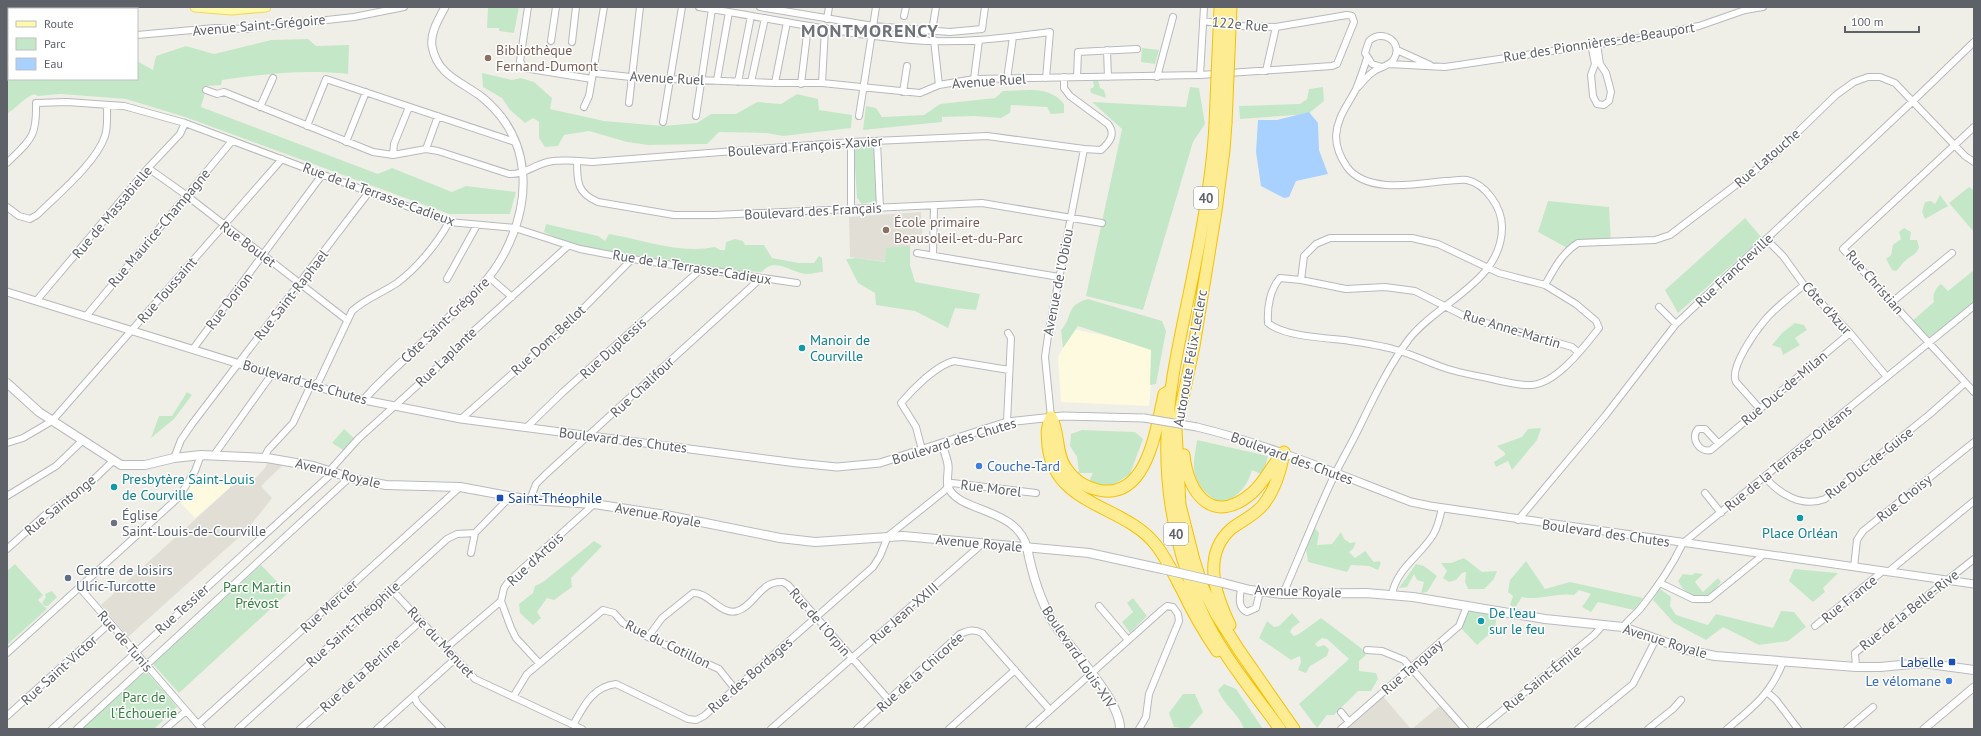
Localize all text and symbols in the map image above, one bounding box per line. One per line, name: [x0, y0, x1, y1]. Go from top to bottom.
legend: [8, 8, 138, 80]
scale bar: [1845, 8, 1919, 34]
street label: Avenue Saint-Grégoire: [192, 10, 326, 40]
street label: 122e Rue: [1211, 13, 1269, 35]
text: 100 m: [1851, 14, 1884, 29]
text: Route: [44, 16, 74, 31]
street label: Rue des Pionnières-de-Beauport: [1502, 18, 1696, 66]
district label: MONTMORENCY: [801, 19, 939, 42]
text: Parc: [44, 36, 66, 51]
place label: Bibliothèque Fernand-Dumont: [496, 41, 598, 75]
marker: Bibliothèque Fernand-Dumont: [483, 53, 493, 63]
text: Eau: [44, 56, 63, 71]
street label: Avenue Ruel: [629, 67, 705, 89]
street label: Avenue Ruel: [951, 69, 1027, 93]
street label: Rue Latouche: [1730, 125, 1804, 191]
street label: Boulevard François-Xavier: [727, 132, 883, 160]
street label: Rue de la Terrasse-Cadieux: [300, 158, 458, 230]
street label: Rue de Massabielle: [68, 162, 156, 262]
street label: Rue Maurice-Champagne: [104, 165, 214, 291]
road number: 40: [1194, 187, 1218, 209]
street label: Boulevard des Français: [744, 198, 882, 224]
place label: École primaire Beausoleil-et-du-Parc: [894, 213, 1023, 247]
street label: Rue Boulet: [216, 217, 280, 271]
marker: École primaire Beausoleil-et-du-Parc: [881, 225, 891, 235]
street label: Avenue de l'Obiou: [1039, 227, 1077, 337]
street label: Rue Francheville: [1691, 229, 1777, 311]
street label: Rue Saint-Raphael: [250, 246, 332, 344]
street label: Rue de la Terrasse-Cadieux: [611, 246, 773, 288]
street label: Rue Christian: [1842, 246, 1908, 318]
street label: Rue Toussaint: [133, 253, 201, 327]
street label: Rue Dorion: [202, 269, 256, 333]
street label: Côte Saint-Grégoire: [397, 273, 493, 367]
street label: Côte d'Azur: [1798, 278, 1856, 339]
street label: Autoroute Félix-Leclerc: [1169, 288, 1211, 428]
street label: Rue Dom-Bellot: [507, 301, 589, 379]
street label: Rue Anne-Martin: [1461, 306, 1563, 352]
street label: Rue Duplessis: [576, 313, 650, 383]
street label: Rue Laplante: [412, 323, 480, 391]
place label: Manoir de Courville: [810, 331, 870, 365]
marker: Manoir de Courville: [797, 343, 807, 353]
street label: Rue Duc-de-Milan: [1737, 347, 1831, 429]
street label: Rue Chalifour: [606, 353, 678, 421]
street label: Boulevard des Chutes: [241, 356, 370, 408]
street label: Rue de la Terrasse-Orléans: [1721, 401, 1855, 515]
street label: Boulevard des Chutes: [890, 414, 1018, 468]
street label: Boulevard des Chutes: [558, 423, 688, 457]
street label: Rue Duc-de-Guise: [1821, 423, 1917, 503]
street label: Boulevard des Chutes: [1228, 427, 1356, 489]
street label: Avenue Royale: [294, 454, 382, 492]
place label: Couche-Tard: [987, 457, 1060, 475]
marker: Couche-Tard: [974, 461, 984, 471]
place label: Presbytère Saint-Louis de Courville: [122, 470, 255, 504]
street label: Rue Choisy: [1873, 470, 1936, 526]
street label: Rue Saintonge: [21, 471, 99, 539]
street label: Rue Morel: [960, 475, 1022, 501]
marker: Presbytère Saint-Louis de Courville: [109, 482, 119, 492]
place label: Saint-Théophile: [508, 489, 602, 507]
marker: Saint-Théophile: [495, 493, 505, 503]
street label: Avenue Royale: [614, 499, 702, 531]
place label: Église Saint-Louis-de-Courville: [122, 506, 266, 540]
marker: Place Orléan: [1795, 513, 1805, 523]
street label: Boulevard des Chutes: [1541, 515, 1671, 551]
marker: Église Saint-Louis-de-Courville: [109, 518, 119, 528]
road number: 40: [1164, 523, 1188, 545]
place label: Place Orléan: [1762, 524, 1838, 542]
street label: Rue d'Artois: [503, 528, 567, 590]
street label: Avenue Royale: [935, 530, 1023, 556]
place label: Centre de loisirs Ulric-Turcotte: [76, 561, 173, 595]
street label: Rue de la Belle-Rive: [1856, 566, 1962, 654]
street label: Rue France: [1818, 571, 1880, 627]
marker: Centre de loisirs Ulric-Turcotte: [63, 573, 73, 583]
street label: Rue Mercier: [296, 575, 362, 637]
street label: Rue Saint-Théophile: [302, 577, 404, 671]
park label: Parc Martin Prévost: [223, 578, 291, 612]
street label: Rue Jean-XXIII: [866, 578, 942, 648]
street label: Rue Tessier: [151, 580, 213, 638]
street label: Avenue Royale: [1254, 580, 1342, 602]
street label: Rue de l'Orpin: [785, 584, 855, 660]
street label: Boulevard Louis-XIV: [1038, 602, 1120, 712]
street label: Rue du Menuet: [404, 603, 479, 681]
place label: De l’eau sur le feu: [1489, 604, 1545, 638]
street label: Rue de Tunis: [93, 607, 157, 676]
street label: Rue du Cotillon: [623, 616, 713, 672]
marker: De l’eau sur le feu: [1476, 616, 1486, 626]
street label: Avenue Royale: [1621, 620, 1709, 662]
street label: Rue de la Chicorée: [873, 628, 967, 716]
street label: Rue Saint-Victor: [17, 631, 101, 709]
street label: Rue des Bordages: [704, 633, 796, 717]
street label: Rue de la Berline: [316, 634, 404, 716]
street label: Rue Tanguay: [1378, 635, 1447, 699]
street label: Rue Saint-Émile: [1499, 641, 1585, 715]
place label: Labelle: [1900, 653, 1944, 671]
marker: Labelle: [1947, 657, 1957, 667]
place label: Le vélomane: [1866, 672, 1941, 690]
marker: Le vélomane: [1944, 676, 1954, 686]
park label: Parc de l'Échouerie: [111, 688, 177, 722]

